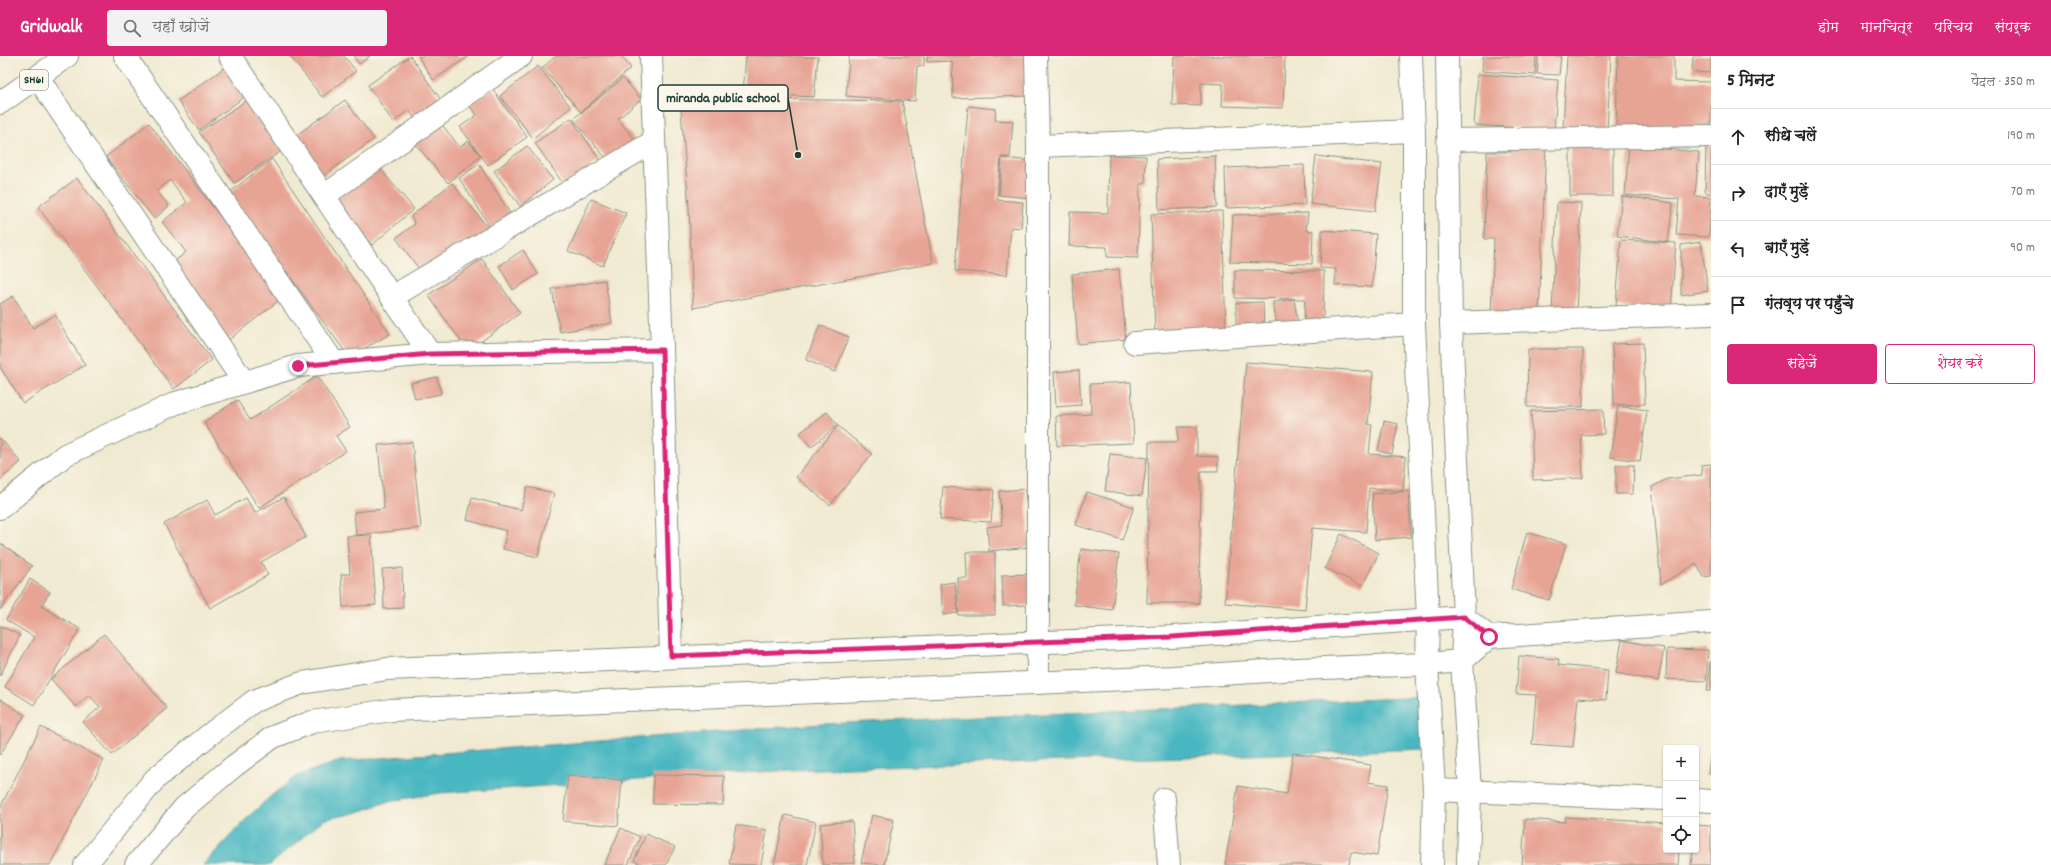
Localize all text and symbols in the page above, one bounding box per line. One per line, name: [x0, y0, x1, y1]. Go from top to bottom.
search box: [107, 10, 387, 46]
text: Gridwalk: [20, 15, 83, 42]
icon: search: [121, 17, 143, 39]
text: यहाँ खोजें: [153, 17, 209, 39]
text: होम: [1818, 18, 1839, 38]
text: मानचित्र: [1861, 18, 1912, 38]
text: परिचय: [1934, 18, 1973, 38]
text: संपर्क: [1995, 18, 2031, 38]
road number: SH61: [20, 70, 48, 90]
text: 5 मिनट: [1727, 70, 1775, 94]
text: पैदल · 350 m: [1971, 73, 2035, 92]
callout: miranda public school: [658, 85, 788, 111]
text: miranda public school: [666, 89, 781, 109]
icon: ahead: [1727, 126, 1749, 148]
text: सीधे चलें: [1765, 126, 1816, 148]
text: 190 m: [2007, 127, 2035, 146]
icon: right: [1727, 182, 1749, 204]
text: दाएँ मुड़ें: [1765, 182, 1808, 204]
text: 70 m: [2011, 183, 2035, 202]
icon: left: [1727, 238, 1749, 260]
text: बाएँ मुड़ें: [1765, 238, 1809, 260]
text: 90 m: [2010, 239, 2035, 258]
icon: arrive: [1727, 294, 1749, 316]
text: गंतव्य पर पहुँचे: [1765, 294, 1854, 316]
button: सहेजें: [1727, 344, 1877, 384]
button: शेयर करें: [1885, 344, 2035, 384]
route end: [289, 357, 307, 375]
route start: [1480, 628, 1498, 646]
map controls: [1663, 745, 1699, 853]
button: +: [1663, 745, 1699, 781]
button: −: [1663, 781, 1699, 817]
button: locate: [1663, 817, 1699, 853]

